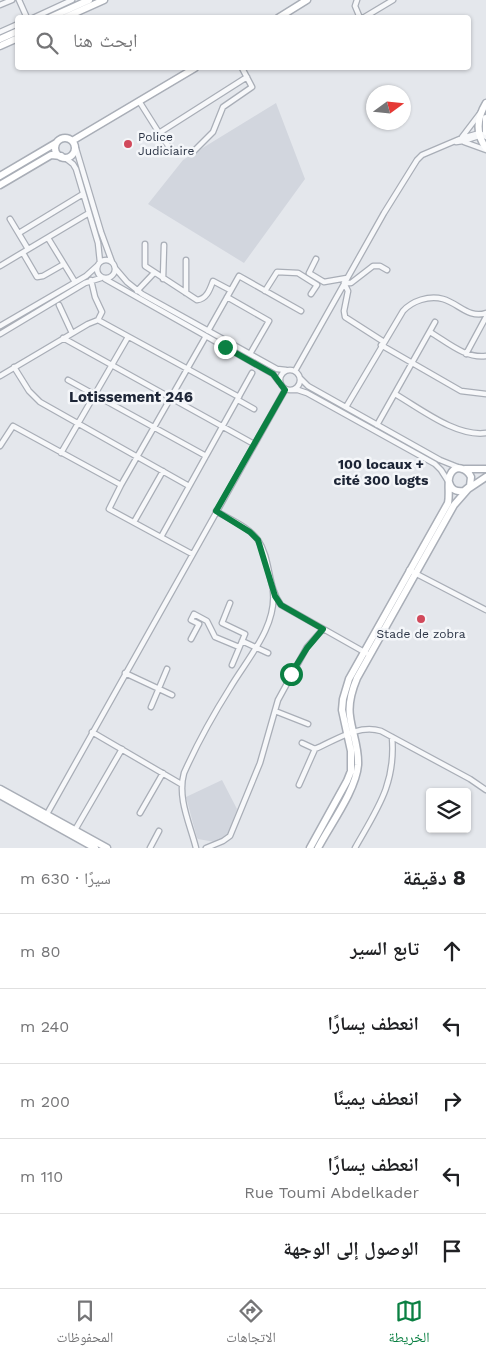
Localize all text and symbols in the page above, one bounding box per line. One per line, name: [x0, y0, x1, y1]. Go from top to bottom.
search box: [15, 15, 471, 70]
icon: search: [33, 29, 61, 57]
text: ابحث هنا: [73, 29, 137, 52]
north arrow: [366, 85, 411, 130]
place label: Police Judiciaire: [138, 130, 194, 158]
marker: Police Judiciaire: [122, 138, 134, 150]
route end: [214, 336, 237, 359]
district label: Lotissement 246: [69, 388, 193, 406]
district label: 100 locaux + cité 300 logts: [334, 456, 429, 488]
marker: Stade de zobra: [415, 613, 427, 625]
place label: Stade de zobra: [376, 627, 466, 641]
route start: [280, 663, 303, 686]
map controls: [426, 788, 471, 833]
button: layers: [426, 788, 471, 833]
text: 8 دقيقة: [403, 865, 466, 890]
text: سيرًا · 630 m: [20, 869, 111, 888]
text: تابع السير: [350, 937, 419, 960]
icon: ahead: [438, 937, 466, 965]
text: 80 m: [20, 942, 61, 961]
text: انعطف يسارًا: [327, 1012, 419, 1035]
icon: left: [438, 1012, 466, 1040]
text: 240 m: [20, 1017, 69, 1036]
text: انعطف يمينًا: [333, 1087, 419, 1110]
icon: right: [438, 1087, 466, 1115]
text: 200 m: [20, 1092, 70, 1111]
text: انعطف يسارًا: [327, 1153, 419, 1176]
icon: left: [438, 1162, 466, 1190]
text: 110 m: [20, 1167, 63, 1186]
text: Rue Toumi Abdelkader: [244, 1183, 419, 1202]
text: الوصول إلى الوجهة: [283, 1237, 419, 1260]
icon: arrive: [438, 1237, 466, 1265]
tab: المحفوظات: [56, 1297, 113, 1351]
tab: الاتجاهات: [226, 1297, 276, 1351]
tab: الخريطة: [388, 1297, 430, 1351]

